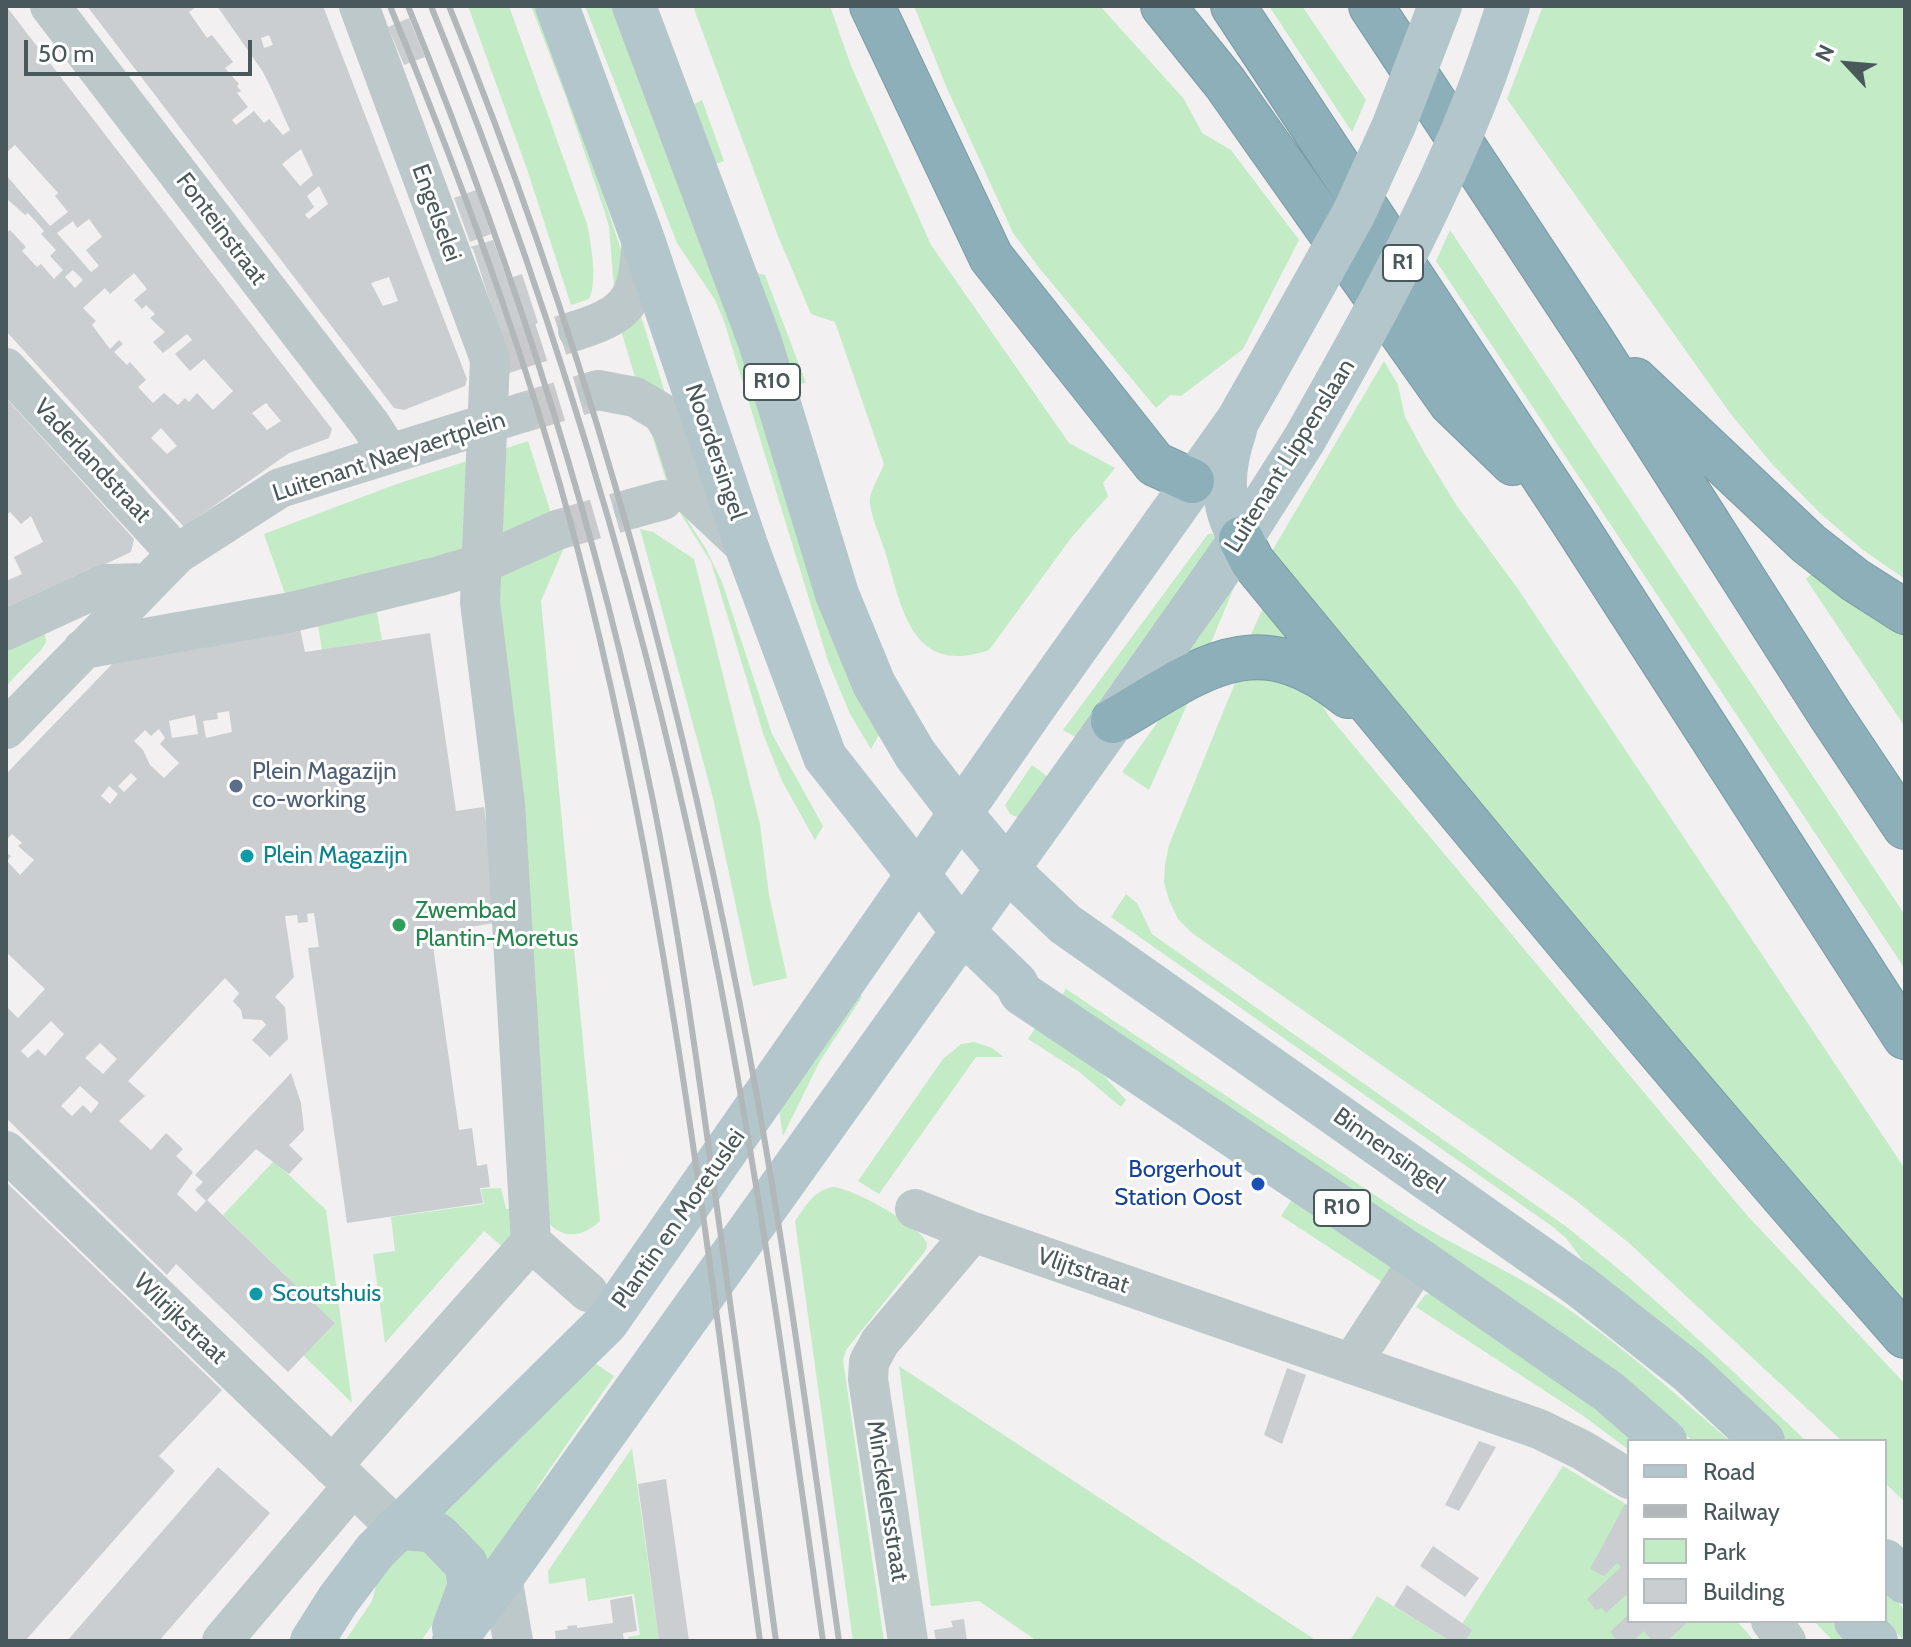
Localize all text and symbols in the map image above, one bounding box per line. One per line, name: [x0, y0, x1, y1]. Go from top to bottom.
scale bar: [28, 24, 256, 74]
north arrow: [1807, 24, 1887, 104]
text: 50 m: [38, 39, 94, 68]
text: N: [1809, 40, 1841, 66]
street label: Engelselei: [405, 160, 467, 266]
street label: Fonteinstraat: [169, 167, 273, 291]
road number: R1: [1383, 245, 1423, 281]
street label: Luitenant Lippenslaan: [1219, 354, 1361, 558]
road number: R10: [744, 364, 800, 400]
street label: Noordersingel: [678, 380, 752, 524]
street label: Vaderlandstraat: [27, 393, 157, 529]
street label: Luitenant Naeyaertplein: [269, 406, 509, 508]
place label: Plein Magazijn co-working: [252, 758, 397, 814]
marker: Plein Magazijn co-working: [227, 777, 245, 795]
place label: Plein Magazijn: [263, 842, 408, 870]
marker: Plein Magazijn: [238, 847, 256, 865]
place label: Zwembad Plantin-Moretus: [415, 897, 578, 953]
marker: Zwembad Plantin-Moretus: [390, 916, 408, 934]
street label: Binnensingel: [1327, 1102, 1451, 1200]
street label: Plantin en Moretuslei: [606, 1124, 752, 1314]
place label: Borgerhout Station Oost: [1114, 1156, 1242, 1212]
marker: Borgerhout Station Oost: [1249, 1175, 1267, 1193]
road number: R10: [1314, 1190, 1370, 1226]
street label: Vlijtstraat: [1033, 1242, 1133, 1300]
street label: Wilrijkstraat: [127, 1268, 233, 1370]
place label: Scoutshuis: [272, 1280, 381, 1308]
marker: Scoutshuis: [247, 1285, 265, 1303]
street label: Minckelersstraat: [860, 1418, 914, 1584]
legend: [1627, 1439, 1887, 1623]
text: Road: [1703, 1457, 1755, 1486]
text: Railway: [1703, 1497, 1780, 1526]
text: Park: [1703, 1537, 1746, 1566]
text: Building: [1703, 1577, 1784, 1606]

